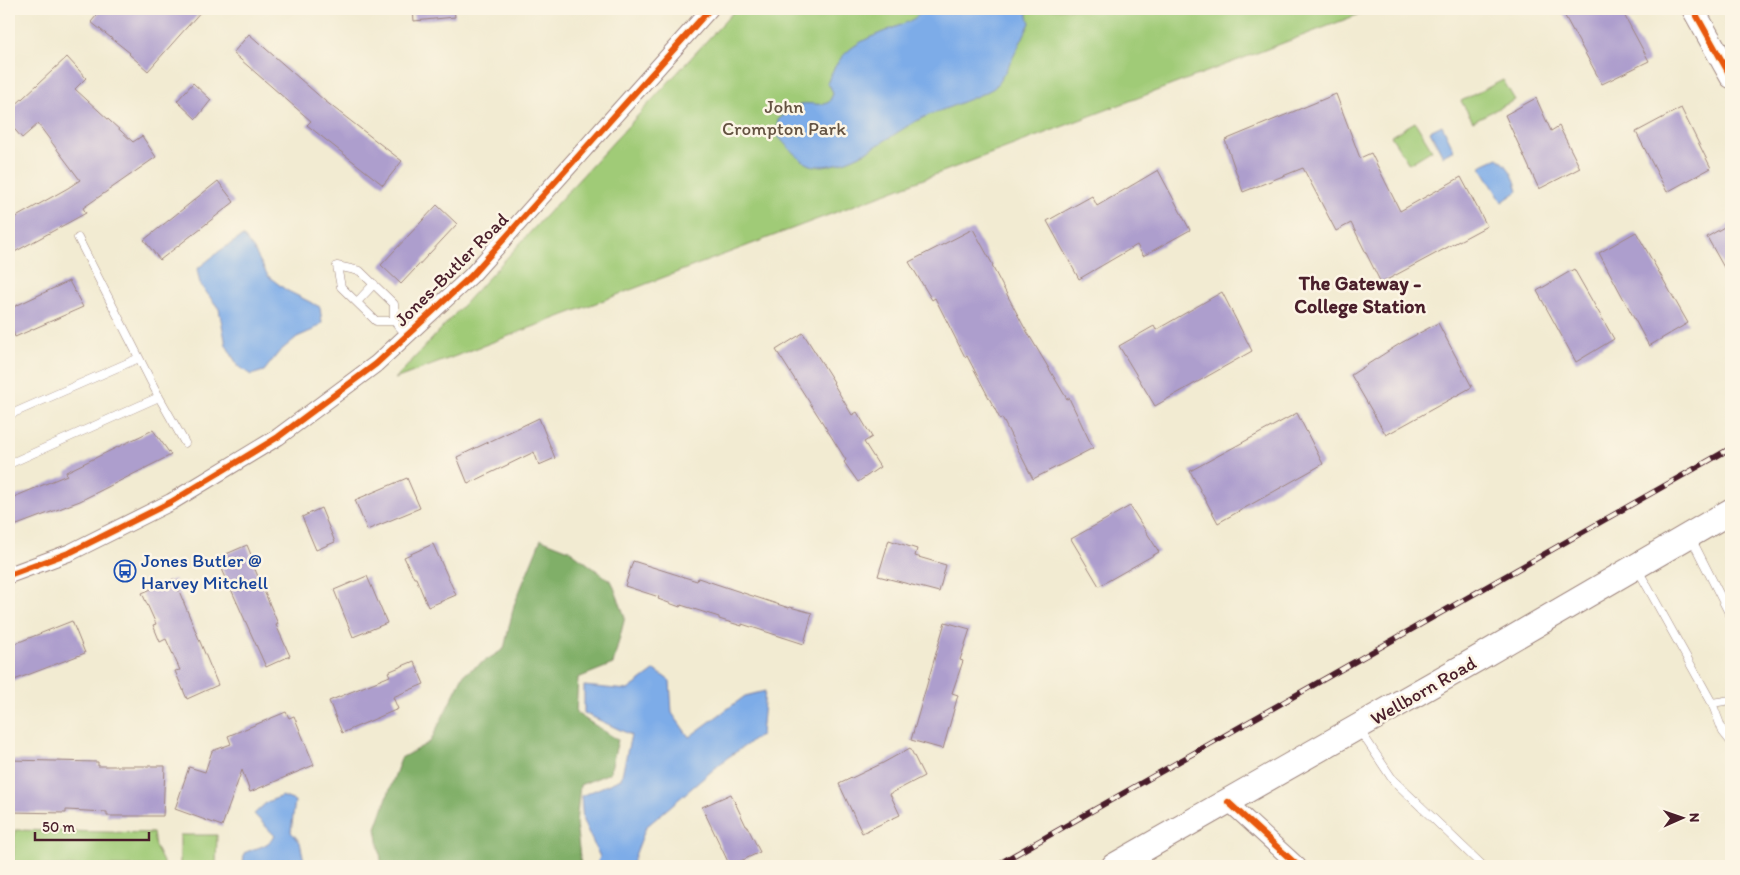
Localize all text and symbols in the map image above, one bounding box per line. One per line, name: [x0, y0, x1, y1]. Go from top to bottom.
park label: John Crompton Park: [722, 95, 846, 140]
street label: Jones-Butler Road: [390, 207, 513, 331]
district label: The Gateway - College Station: [1294, 271, 1426, 319]
place label: Jones Butler @ Harvey Mitchell: [141, 549, 269, 594]
bus stop icon: Jones Butler @ Harvey Mitchell: [113, 559, 137, 583]
street label: Wellborn Road: [1366, 651, 1481, 730]
north arrow: [1658, 792, 1708, 842]
scale bar: [35, 810, 149, 842]
text: N: [1686, 813, 1703, 823]
text: 50 m: [42, 818, 75, 836]

